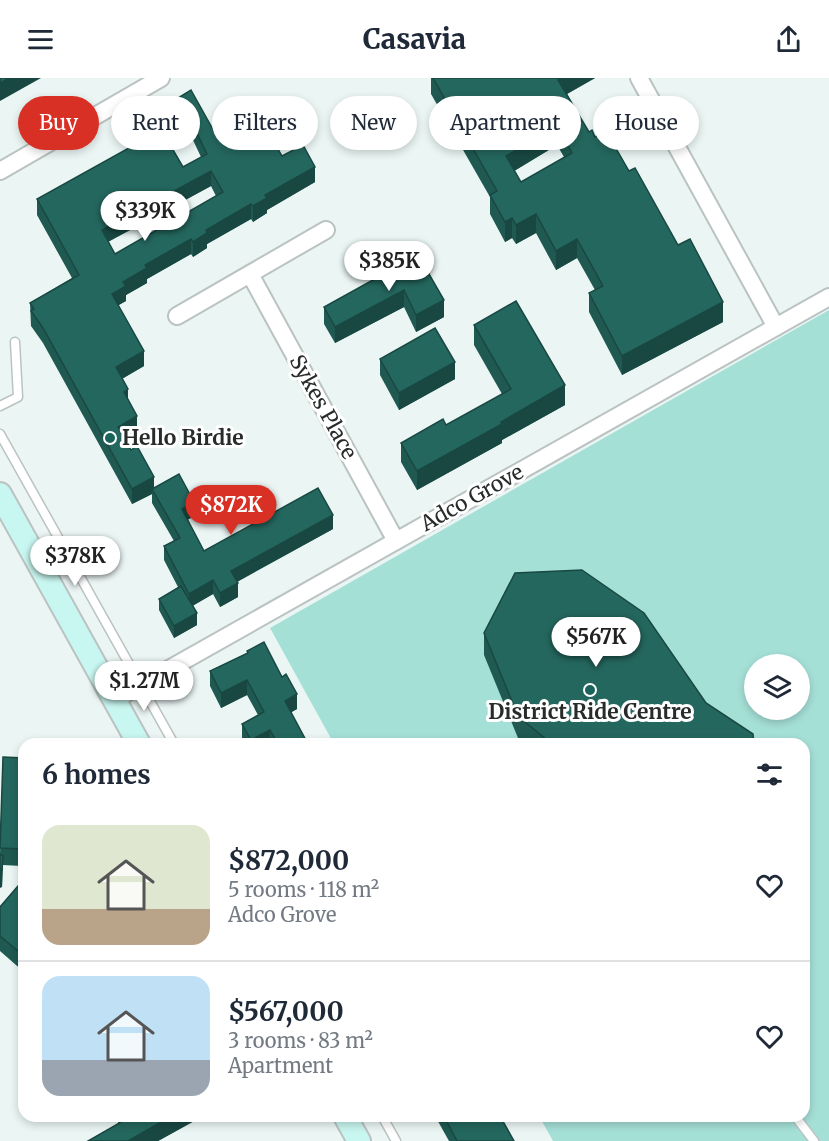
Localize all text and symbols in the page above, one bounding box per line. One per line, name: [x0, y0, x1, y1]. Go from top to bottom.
text: Casavia: [363, 22, 466, 56]
icon: menu: [24, 23, 57, 56]
icon: share: [772, 23, 805, 56]
chip: Buy: [18, 96, 99, 150]
chip: Rent: [111, 96, 200, 150]
chip: Filters: [212, 96, 318, 150]
chip: New: [330, 96, 417, 150]
chip: Apartment: [429, 96, 581, 150]
chip: House: [593, 96, 699, 150]
pin: $339K: [103, 191, 187, 242]
text: $339K: [115, 198, 175, 223]
pin: $385K: [347, 241, 431, 292]
text: $385K: [358, 248, 420, 273]
street label: Sykes Place: [284, 350, 363, 464]
place label: Hello Birdie: [122, 424, 244, 451]
marker: Hello Birdie: [103, 431, 117, 445]
street label: Adco Grove: [415, 458, 528, 537]
pin: $872K: [189, 485, 273, 536]
text: $872K: [199, 492, 263, 517]
pin: $378K: [33, 536, 117, 587]
text: $378K: [44, 543, 106, 568]
pin: $567K: [554, 617, 638, 668]
text: $567K: [565, 624, 627, 649]
map controls: [744, 654, 810, 720]
button: layers: [744, 654, 810, 720]
pin: $1.27M: [95, 661, 193, 712]
text: $1.27M: [108, 668, 180, 693]
marker: District Ride Centre: [583, 683, 597, 697]
place label: District Ride Centre: [488, 698, 692, 725]
text: 6 homes: [42, 758, 151, 791]
icon: filters: [753, 758, 786, 791]
text: $872,000: [228, 844, 349, 877]
icon: home: [90, 849, 162, 921]
icon: heart: [753, 869, 786, 902]
text: 5 rooms · 118 m²: [228, 877, 379, 902]
text: Adco Grove: [228, 902, 336, 927]
text: $567,000: [228, 995, 344, 1028]
icon: home: [90, 1000, 162, 1072]
icon: heart: [753, 1020, 786, 1053]
text: 3 rooms · 83 m²: [228, 1028, 373, 1053]
text: Apartment: [228, 1053, 333, 1078]

